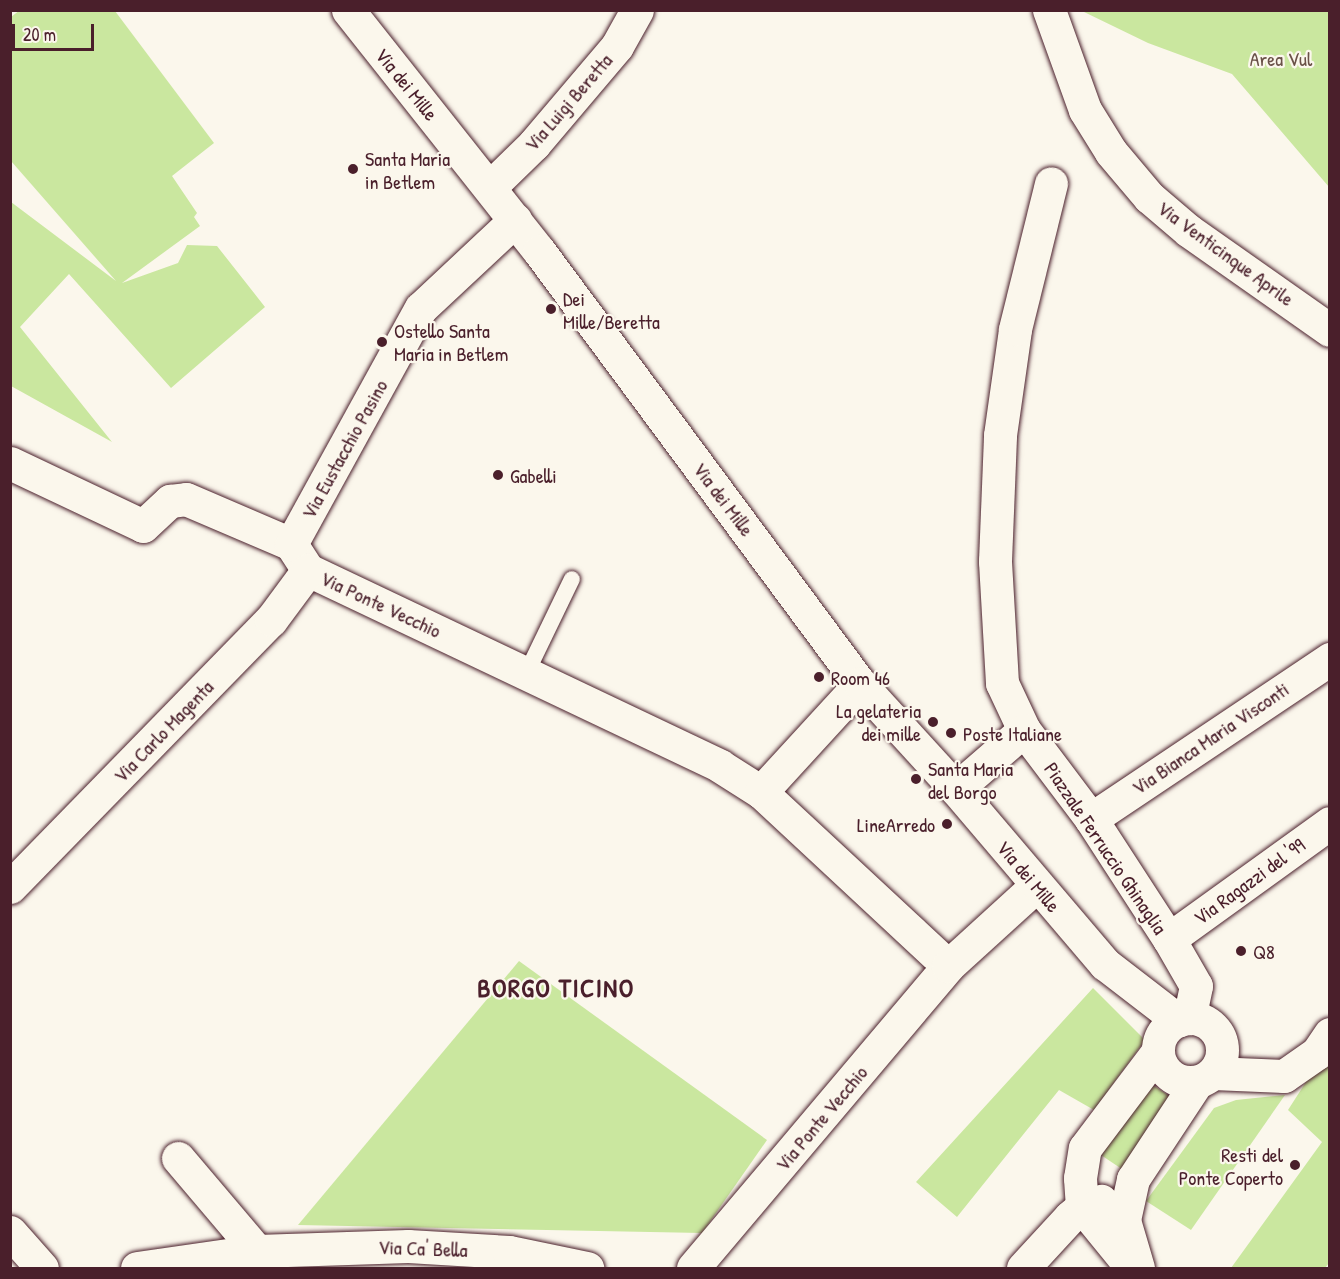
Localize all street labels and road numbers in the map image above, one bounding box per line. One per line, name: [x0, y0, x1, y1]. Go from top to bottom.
street label: Via dei Mille: [371, 43, 443, 125]
street label: Via Luigi Beretta: [519, 48, 617, 156]
street label: Via Venticinque Aprile: [1153, 195, 1299, 311]
street label: Via Eustacchio Pasino: [296, 375, 392, 523]
street label: Via dei Mille: [689, 457, 759, 541]
street label: Via Ponte Vecchio: [317, 566, 445, 642]
street label: Via Carlo Magenta: [108, 675, 218, 787]
street label: Via Bianca Maria Visconti: [1127, 677, 1293, 799]
street label: Piazzale Ferruccio Ghinaglia: [1040, 757, 1172, 939]
street label: Via Ragazzi del '99: [1189, 833, 1309, 929]
street label: Via dei Mille: [992, 835, 1066, 917]
street label: Via Ponte Vecchio: [770, 1061, 872, 1175]
street label: Via Ca' Bella: [378, 1234, 468, 1262]

